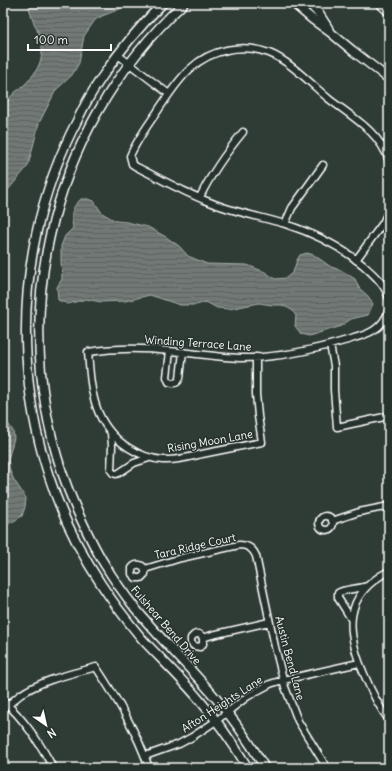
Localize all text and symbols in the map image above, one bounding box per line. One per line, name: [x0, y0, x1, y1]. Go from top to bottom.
scale bar: [28, 26, 111, 52]
text: 100 m: [34, 32, 68, 47]
street label: Winding Terrace Lane: [144, 332, 252, 354]
street label: Rising Moon Lane: [166, 427, 254, 455]
street label: Tara Ridge Court: [153, 530, 237, 562]
street label: Fulshear Bend Drive: [128, 583, 204, 667]
street label: Austin Bend Lane: [272, 614, 308, 702]
street label: Afton Heights Lane: [179, 673, 265, 735]
north arrow: [26, 705, 66, 745]
text: N: [45, 725, 59, 741]

